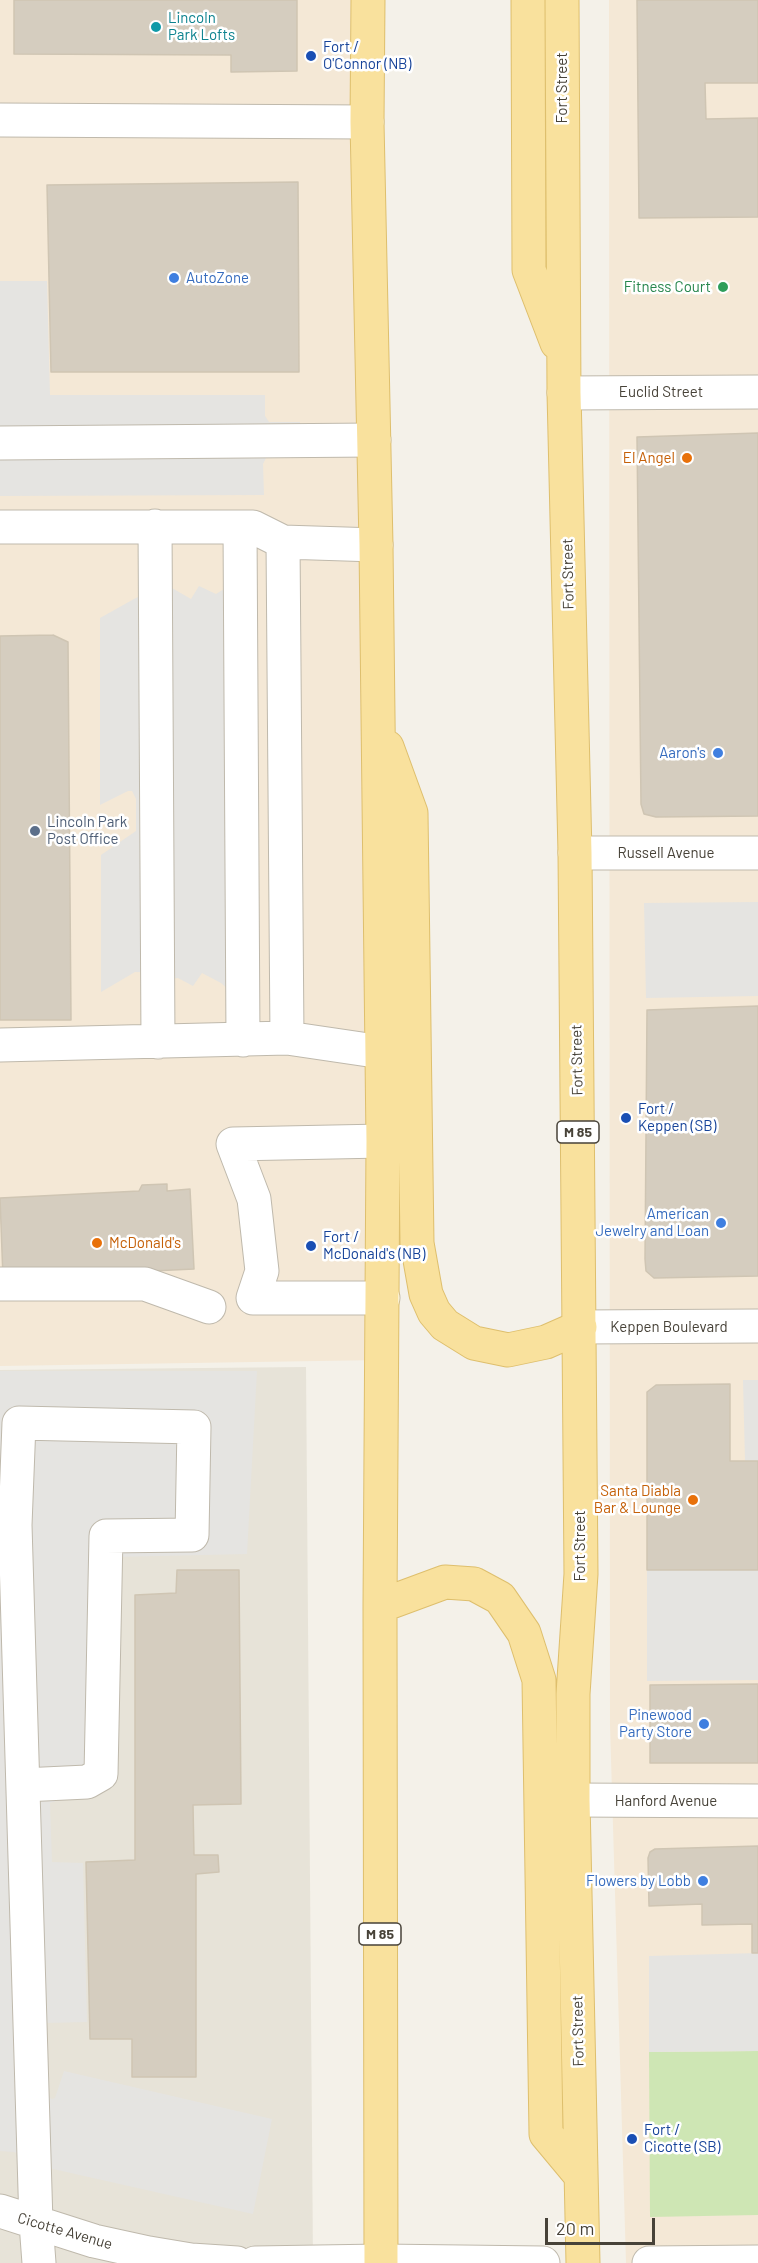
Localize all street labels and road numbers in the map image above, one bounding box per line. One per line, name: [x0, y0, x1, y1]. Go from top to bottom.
street label: Fort Street: [553, 52, 571, 124]
street label: Euclid Street: [619, 383, 703, 401]
street label: Fort Street: [558, 538, 578, 610]
street label: Russell Avenue: [618, 844, 714, 862]
street label: Fort Street: [567, 1024, 587, 1096]
road number: M 85: [557, 1121, 599, 1143]
street label: Keppen Boulevard: [610, 1318, 728, 1336]
street label: Fort Street: [571, 1510, 589, 1582]
street label: Hanford Avenue: [615, 1792, 717, 1810]
road number: M 85: [359, 1923, 401, 1945]
street label: Fort Street: [568, 1995, 588, 2067]
street label: Cicotte Avenue: [15, 2209, 115, 2253]

